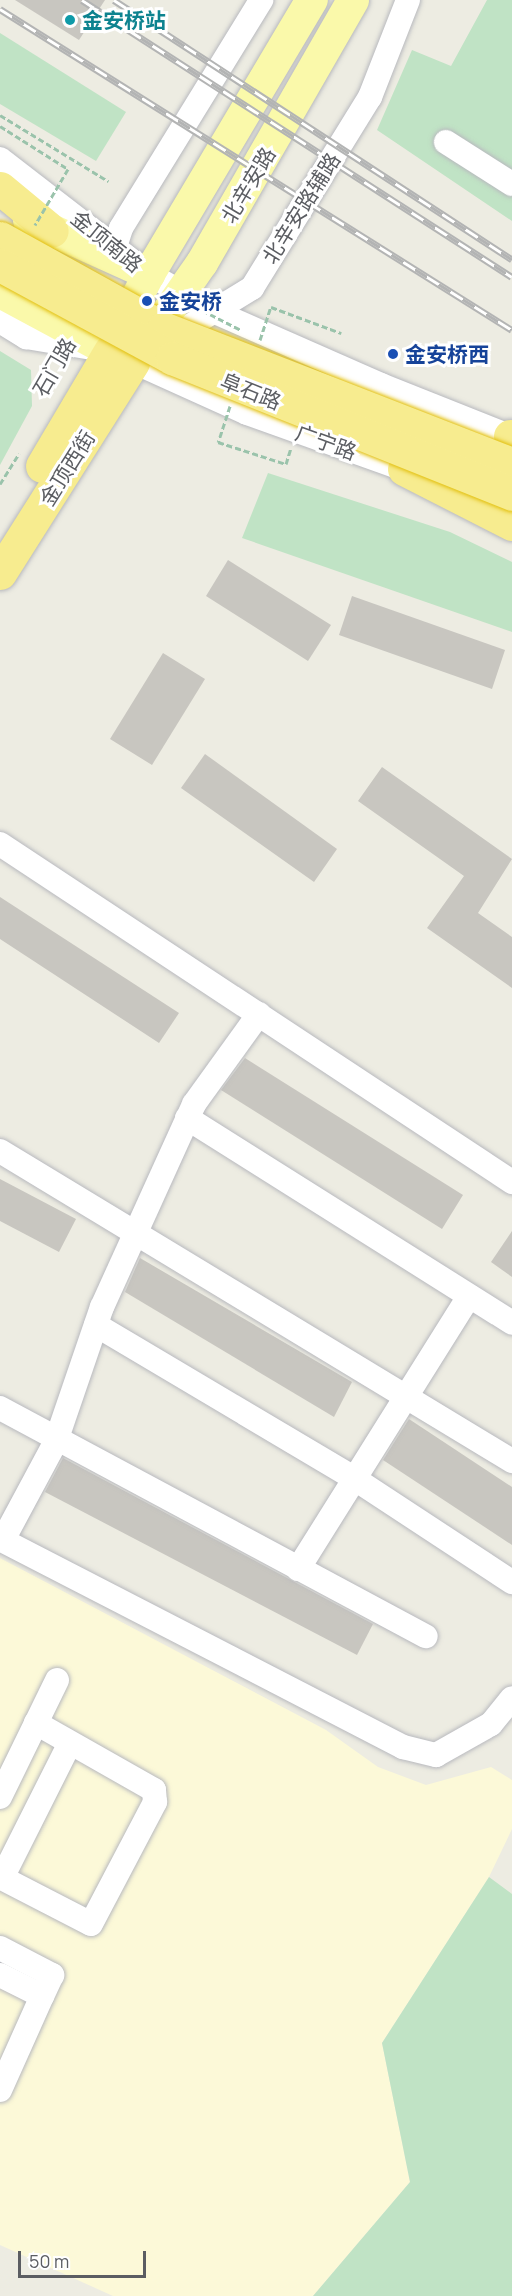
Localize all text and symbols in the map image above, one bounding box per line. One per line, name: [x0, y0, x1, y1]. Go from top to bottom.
place label: 金安桥站: [82, 7, 166, 33]
marker: 金安桥站: [63, 13, 77, 27]
street label: 北辛安路: [216, 143, 280, 227]
street label: 北辛安路辅路: [257, 148, 345, 268]
street label: 金顶南路: [66, 205, 148, 277]
place label: 金安桥: [159, 288, 222, 314]
marker: 金安桥: [140, 294, 154, 308]
street label: 石门路: [27, 333, 81, 401]
place label: 金安桥西: [405, 341, 489, 367]
marker: 金安桥西: [386, 347, 400, 361]
street label: 阜石路: [217, 368, 285, 414]
street label: 广宁路: [292, 419, 360, 465]
street label: 金顶西街: [34, 426, 100, 510]
scale bar: [21, 2239, 148, 2277]
text: 50 m: [29, 2249, 69, 2273]

